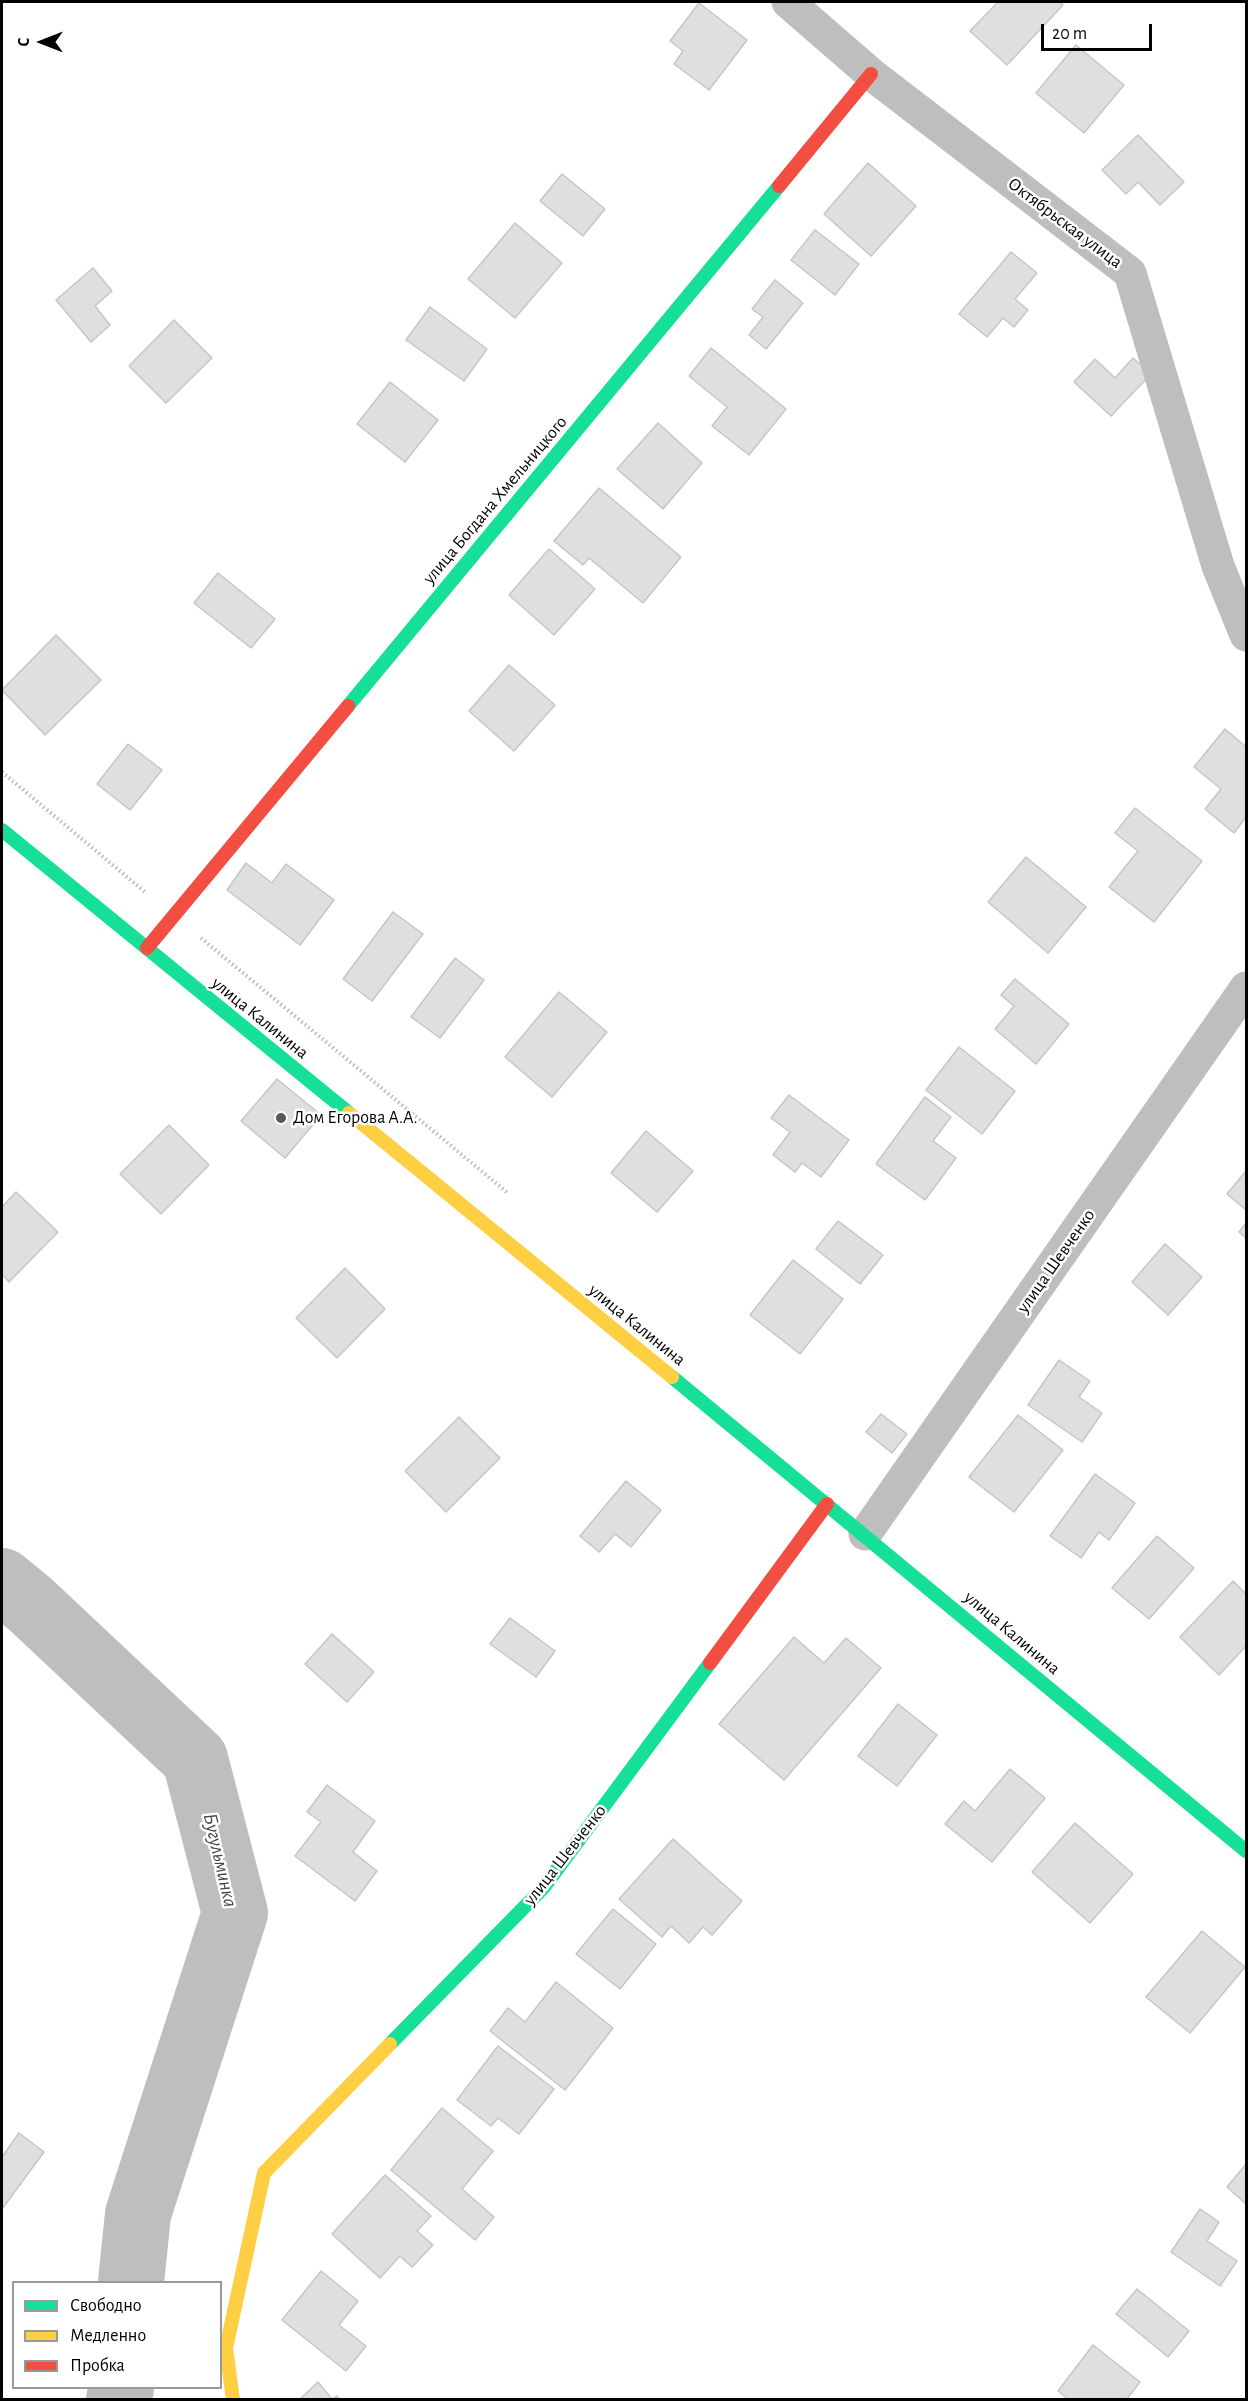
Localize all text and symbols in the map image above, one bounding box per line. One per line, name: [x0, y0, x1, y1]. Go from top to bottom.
north arrow: [12, 12, 72, 72]
scale bar: [1044, 12, 1155, 50]
text: 20 m: [1052, 25, 1087, 43]
text: С: [16, 38, 32, 46]
street label: Октябрьская улица: [1004, 173, 1126, 273]
street label: улица Богдана Хмельницкого: [418, 412, 572, 588]
street label: улица Калинина: [207, 972, 313, 1064]
place label: Дом Егорова А.А.: [293, 1107, 418, 1129]
marker: Дом Егорова А.А.: [274, 1111, 288, 1125]
street label: улица Шевченко: [1012, 1205, 1100, 1317]
street label: улица Калинина: [584, 1279, 690, 1371]
street label: улица Калинина: [960, 1587, 1064, 1679]
street label: улица Шевченко: [519, 1800, 611, 1910]
water label: Бугульминка: [198, 1811, 242, 1909]
legend: [12, 2281, 222, 2389]
text: Свободно: [70, 2297, 142, 2315]
text: Медленно: [70, 2327, 146, 2345]
text: Пробка: [70, 2357, 125, 2375]

